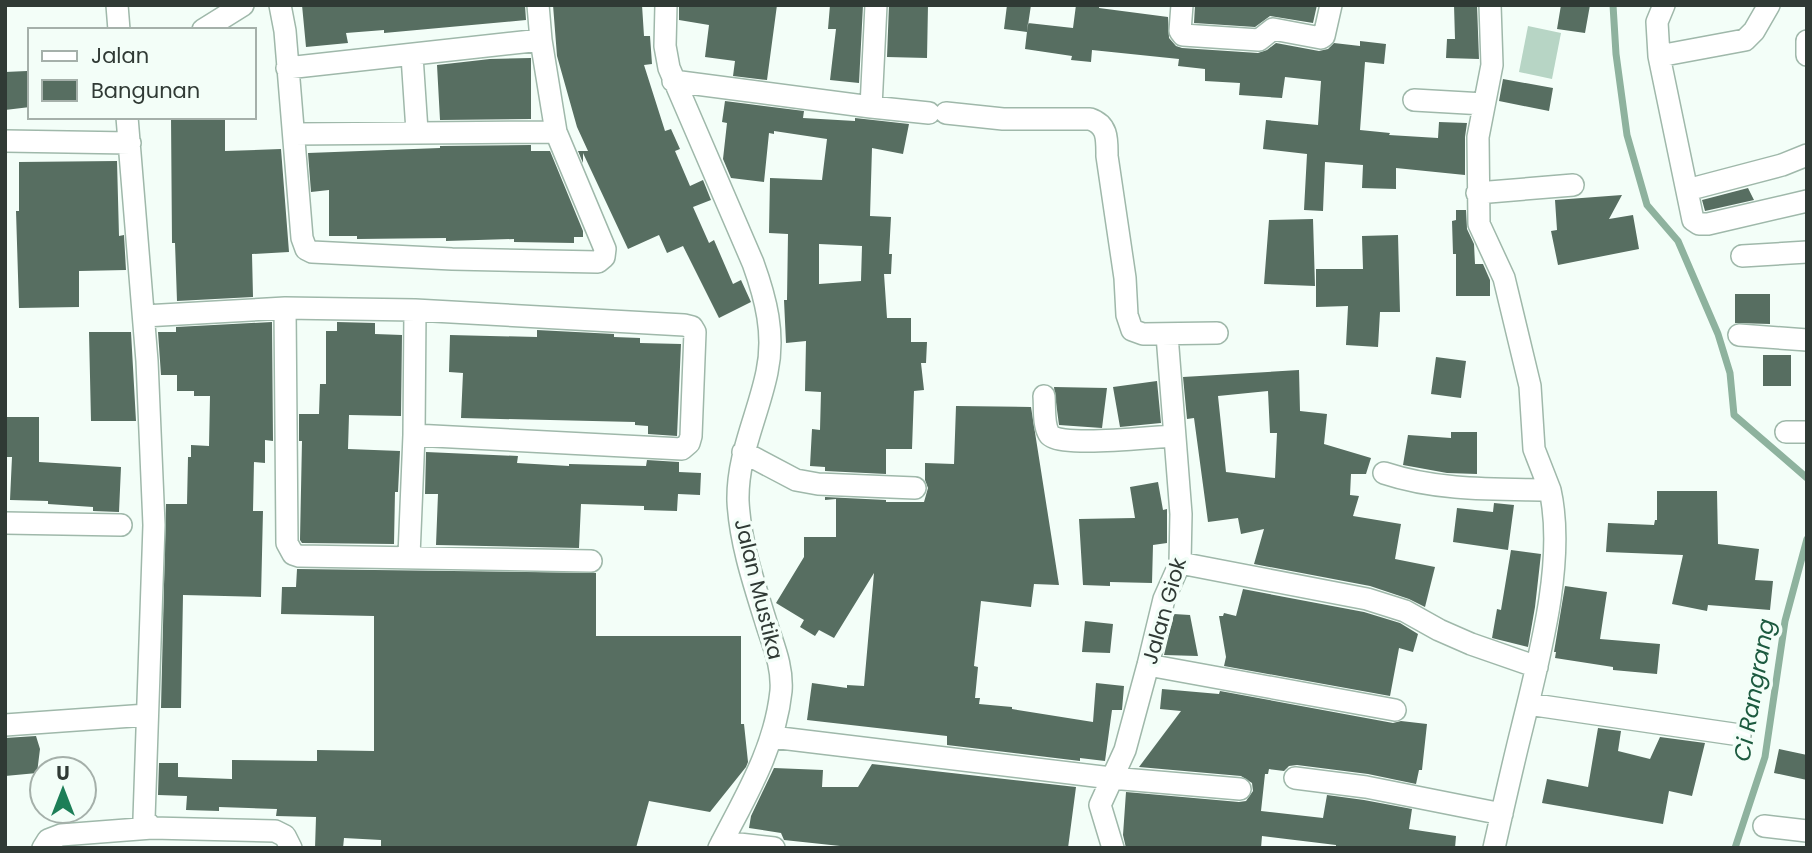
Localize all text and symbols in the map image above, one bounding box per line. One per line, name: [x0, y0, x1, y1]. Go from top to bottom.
legend: [28, 28, 256, 119]
text: Jalan: [91, 41, 149, 70]
text: Bangunan: [91, 76, 200, 105]
street label: Jalan Mustika: [728, 516, 790, 662]
street label: Jalan Giok: [1135, 554, 1193, 668]
water label: Ci Rangrang: [1726, 616, 1782, 764]
north arrow: [28, 755, 98, 825]
text: U: [56, 760, 70, 787]

